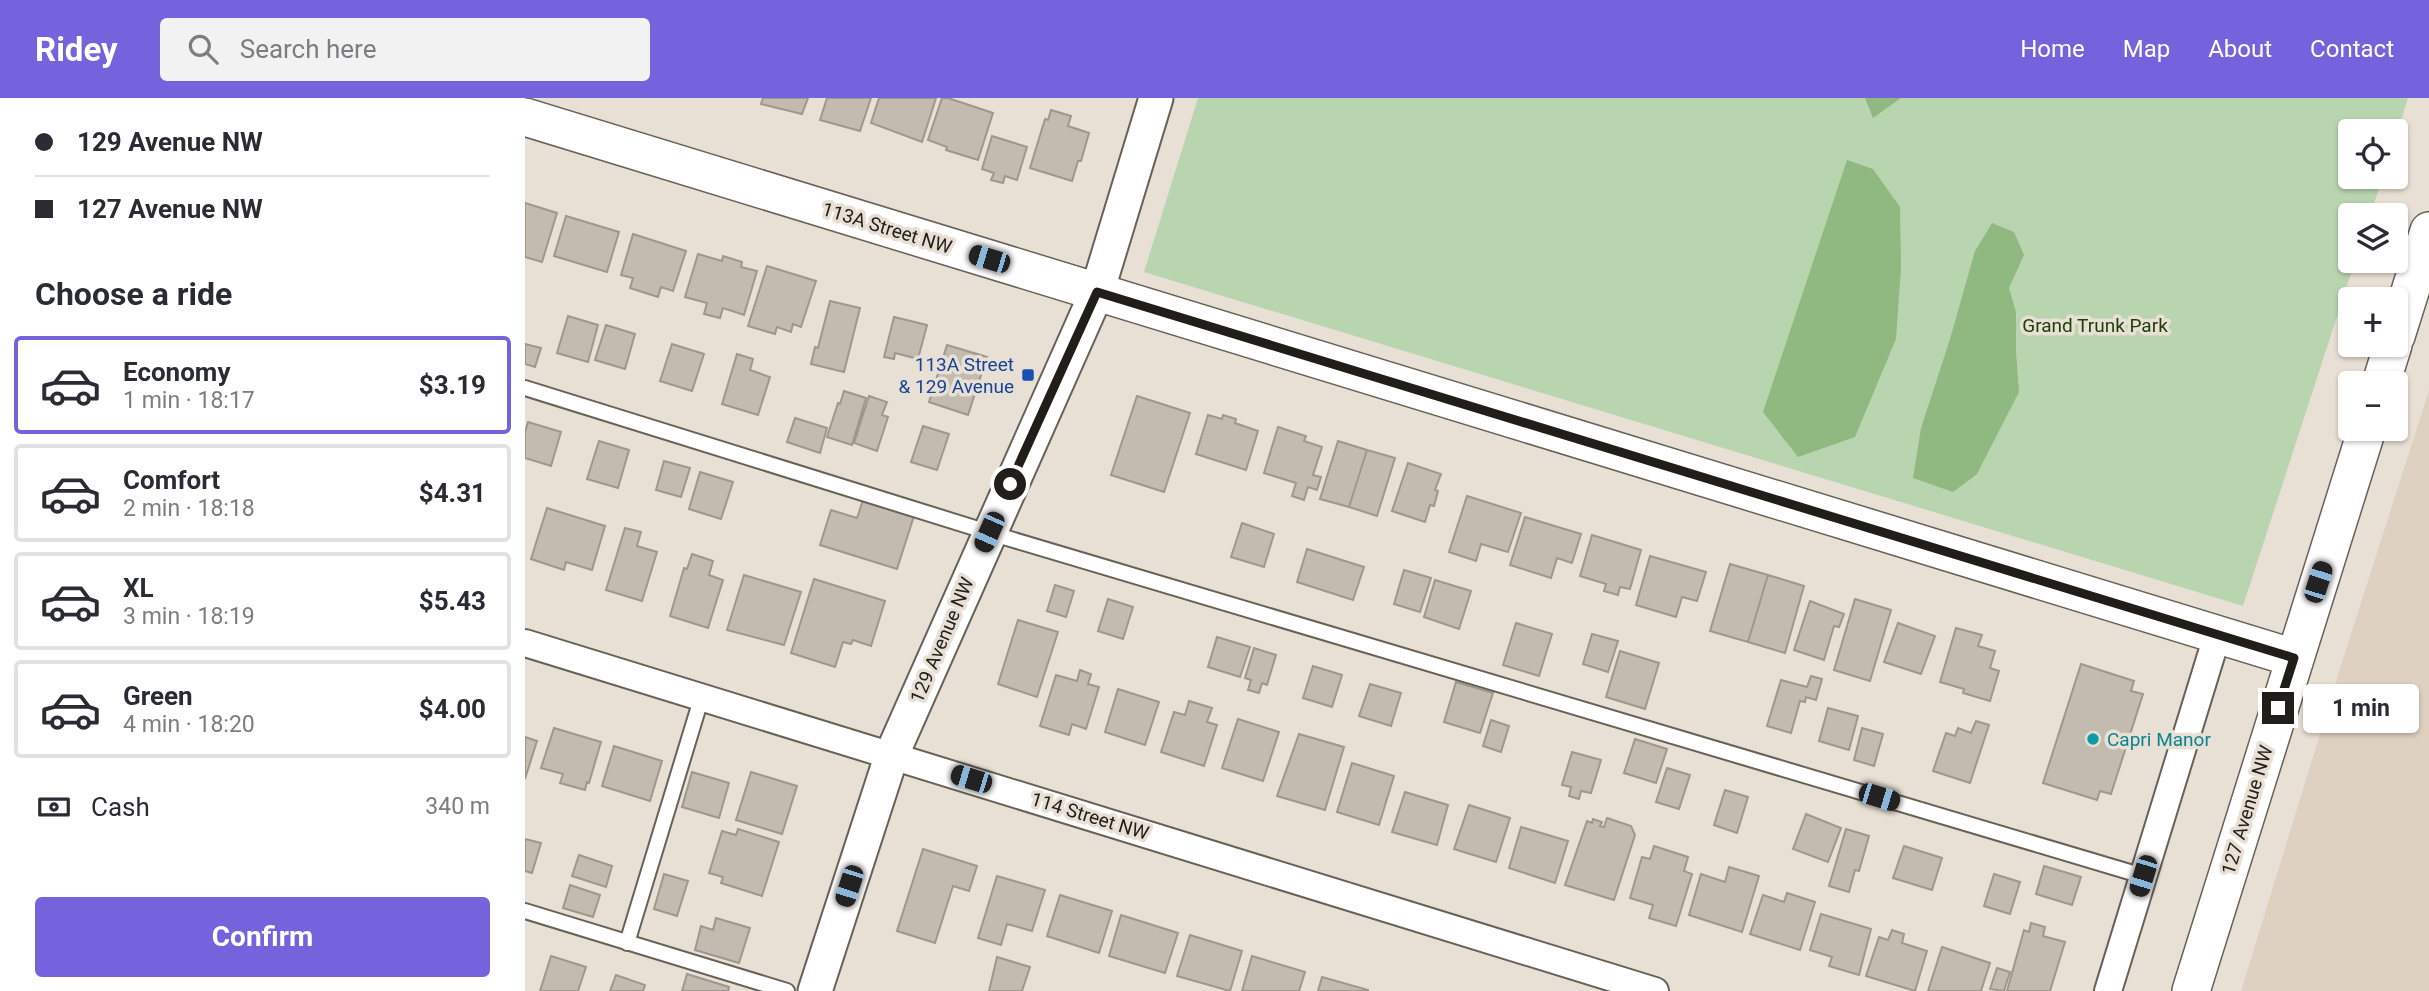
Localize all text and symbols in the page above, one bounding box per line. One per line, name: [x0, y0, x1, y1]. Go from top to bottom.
search box: [160, 18, 650, 81]
text: Ridey: [35, 30, 118, 69]
icon: search: [184, 30, 222, 68]
text: Search here: [240, 34, 376, 64]
text: Home: [2020, 35, 2085, 63]
text: Map: [2123, 35, 2170, 63]
text: About: [2208, 35, 2272, 63]
text: Contact: [2310, 35, 2394, 63]
map controls: [2338, 119, 2408, 441]
button: locate: [2338, 119, 2408, 189]
text: 129 Avenue NW: [77, 127, 263, 157]
text: 127 Avenue NW: [77, 194, 263, 224]
street label: 113A Street NW: [819, 197, 955, 259]
button: layers: [2338, 203, 2408, 273]
car: [966, 243, 1013, 275]
text: Choose a ride: [35, 275, 232, 313]
button: +: [2338, 287, 2408, 357]
park label: Grand Trunk Park: [2022, 314, 2168, 337]
place label: 113A Street & 129 Avenue: [899, 353, 1014, 398]
icon: car: [39, 354, 102, 417]
text: Economy: [123, 357, 230, 387]
marker: 113A Street & 129 Avenue: [1020, 367, 1036, 383]
text: $3.19: [419, 370, 486, 400]
button: −: [2338, 371, 2408, 441]
text: 1 min · 18:17: [123, 387, 255, 414]
icon: car: [39, 462, 102, 525]
text: Comfort: [123, 465, 220, 495]
route start: [994, 468, 1026, 500]
text: $4.31: [419, 478, 486, 508]
text: 2 min · 18:18: [123, 495, 255, 522]
car: [971, 509, 1008, 555]
car: [2302, 559, 2335, 605]
icon: car: [39, 570, 102, 633]
text: XL: [123, 573, 154, 603]
street label: 129 Avenue NW: [905, 574, 979, 706]
text: $5.43: [419, 586, 486, 616]
text: 3 min · 18:19: [123, 603, 255, 630]
icon: car: [39, 678, 102, 741]
text: Green: [123, 681, 193, 711]
callout: 1 min: [2303, 684, 2418, 732]
route end: [2262, 692, 2294, 724]
text: $4.00: [419, 694, 486, 724]
text: 1 min: [2332, 695, 2390, 722]
text: 4 min · 18:20: [123, 711, 255, 738]
place label: Capri Manor: [2107, 728, 2211, 751]
marker: Capri Manor: [2085, 731, 2101, 747]
street label: 127 Avenue NW: [2216, 742, 2278, 877]
car: [948, 763, 995, 795]
car: [1856, 781, 1903, 813]
street label: 114 Street NW: [1028, 787, 1152, 845]
icon: cash: [35, 788, 73, 826]
text: Cash: [91, 792, 150, 822]
text: 340 m: [425, 793, 490, 820]
car: [2127, 853, 2160, 899]
car: [833, 863, 866, 909]
button: Confirm: [35, 897, 490, 977]

